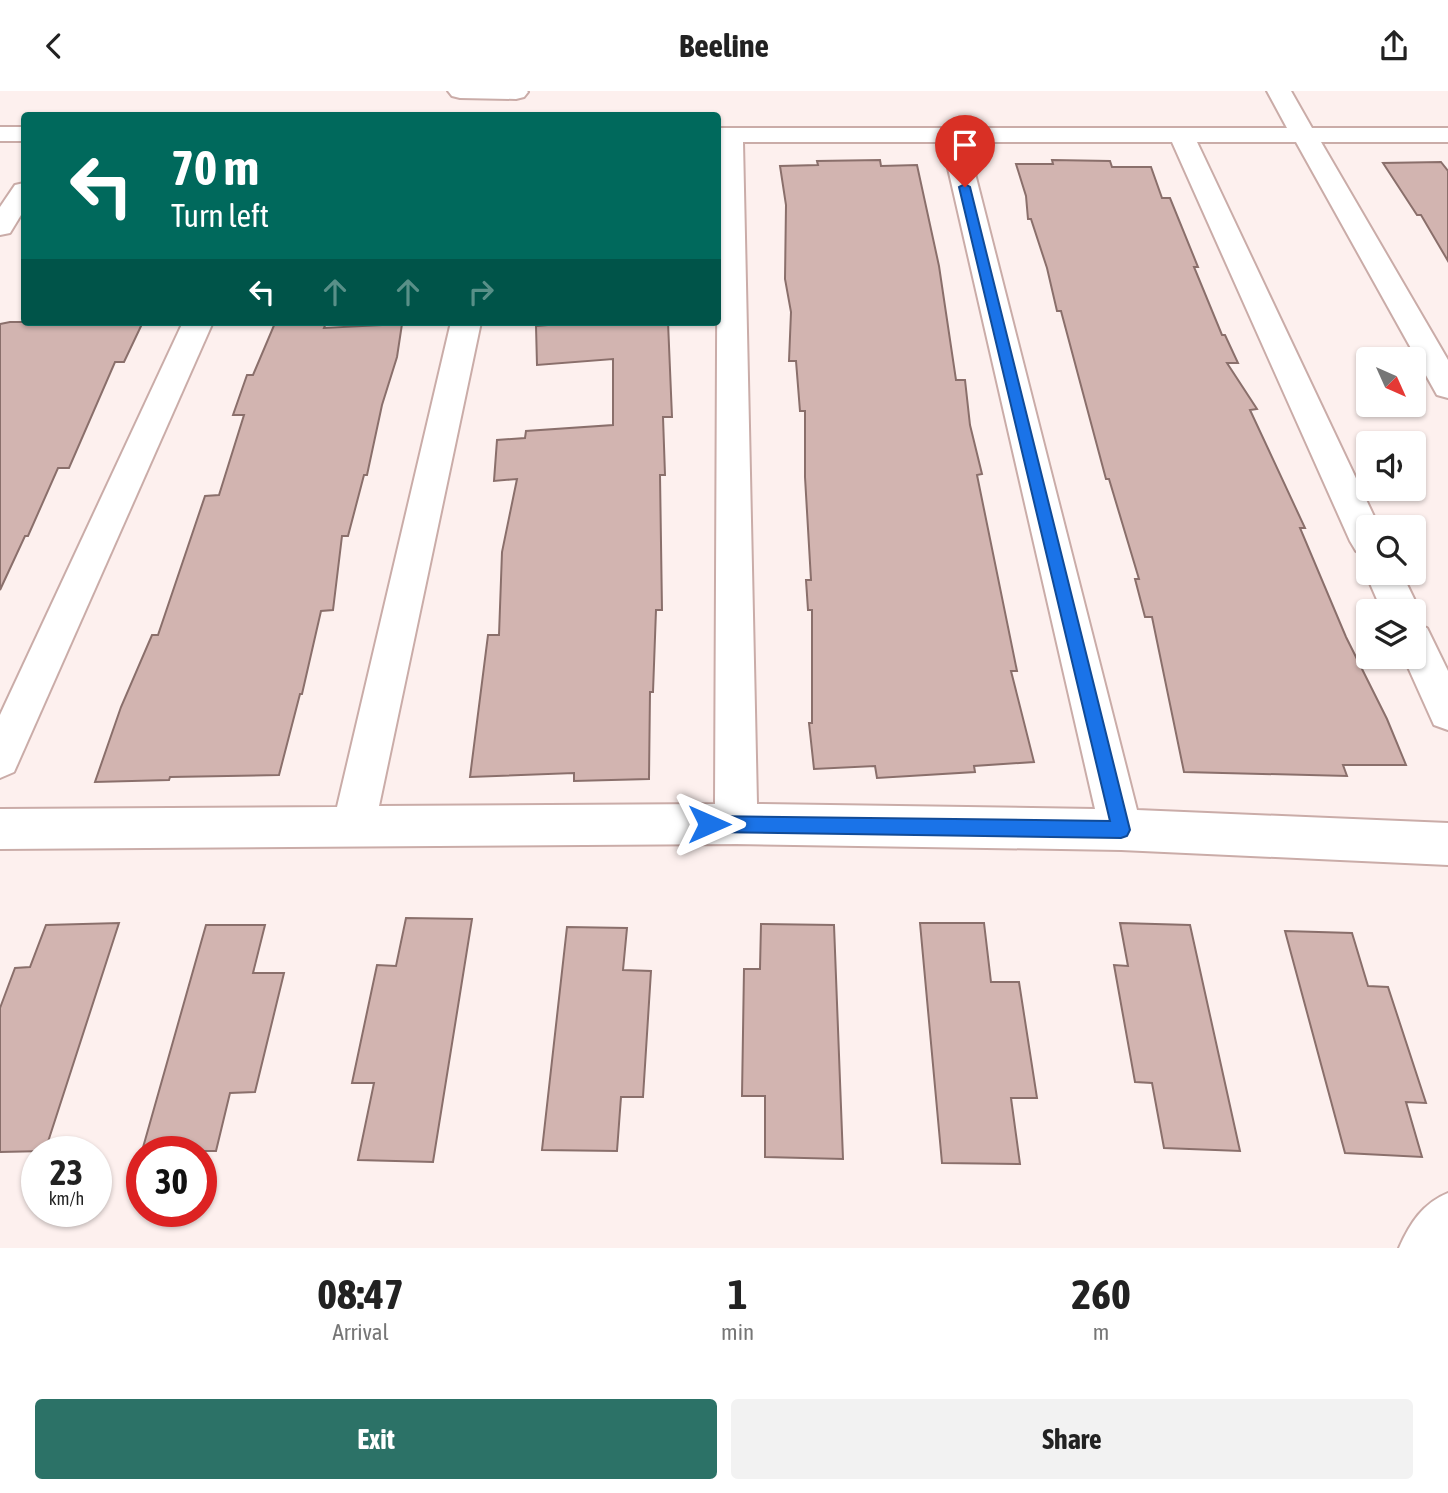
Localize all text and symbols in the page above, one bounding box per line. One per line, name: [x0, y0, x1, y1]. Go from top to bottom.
icon: back: [35, 27, 73, 65]
text: Beeline: [679, 27, 769, 64]
icon: share: [1375, 27, 1413, 65]
pin: [935, 115, 995, 187]
icon: arrive: [946, 126, 984, 164]
text: 70 m: [171, 139, 259, 195]
icon: left: [56, 140, 147, 231]
text: Turn left: [171, 197, 269, 234]
icon: left: [243, 273, 281, 311]
icon: ahead: [316, 273, 354, 311]
icon: ahead: [389, 273, 427, 311]
icon: right: [462, 273, 500, 311]
north arrow: [1356, 347, 1426, 417]
map controls: [1356, 347, 1426, 669]
button: sound: [1356, 431, 1426, 501]
button: search: [1356, 515, 1426, 585]
button: layers: [1356, 599, 1426, 669]
position arrow: [672, 787, 746, 861]
speed limit sign: 30: [126, 1136, 217, 1227]
text: 23: [50, 1152, 83, 1192]
text: km/h: [49, 1188, 84, 1209]
text: 08:47: [317, 1270, 404, 1318]
text: 1: [728, 1270, 747, 1318]
text: 260: [1071, 1270, 1131, 1318]
text: Arrival: [332, 1319, 389, 1345]
text: min: [721, 1319, 754, 1345]
text: m: [1093, 1319, 1109, 1345]
button: Exit: [35, 1399, 717, 1479]
button: Share: [731, 1399, 1413, 1479]

